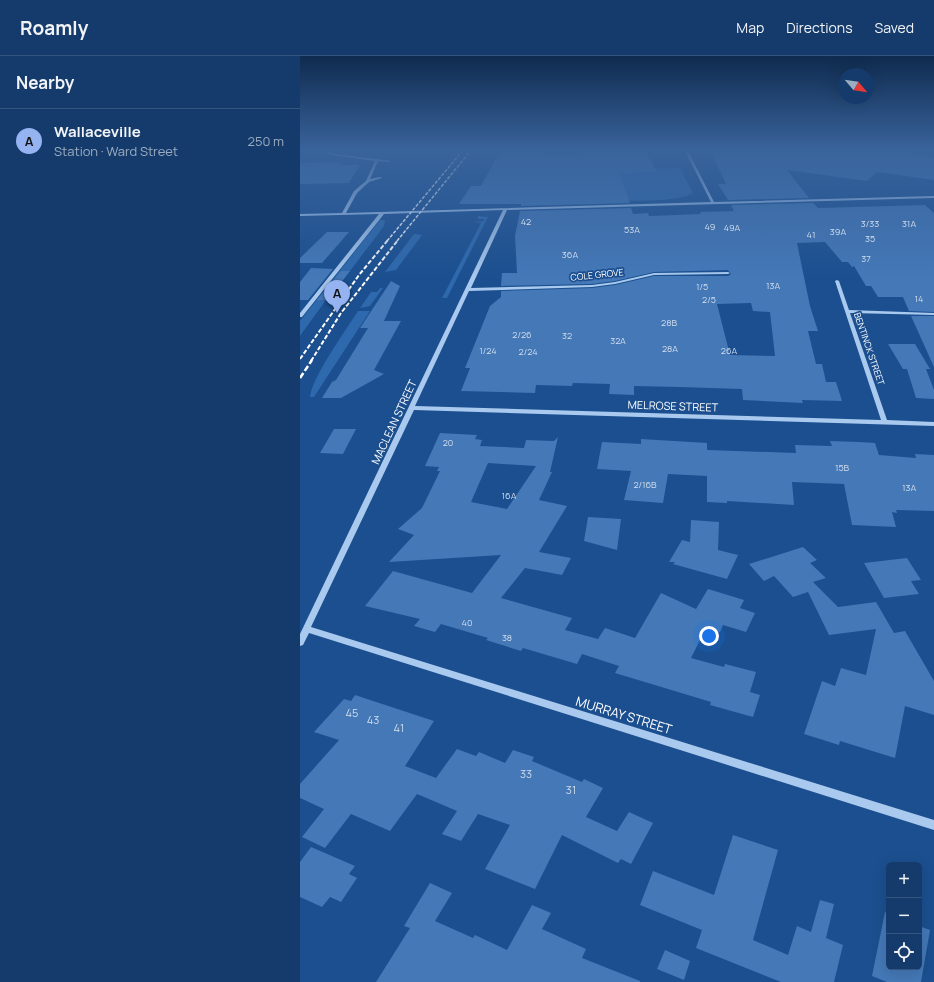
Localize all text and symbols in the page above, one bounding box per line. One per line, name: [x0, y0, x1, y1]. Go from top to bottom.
text: Roamly: [20, 15, 88, 41]
text: Map: [736, 18, 764, 37]
text: Directions: [786, 18, 853, 37]
text: Saved: [875, 18, 914, 37]
north arrow: [838, 68, 874, 104]
text: Nearby: [16, 71, 74, 94]
text: Wallaceville: [54, 121, 141, 142]
text: A: [25, 132, 33, 150]
text: 250 m: [248, 132, 284, 150]
text: Station · Ward Street: [54, 142, 178, 160]
house number: 42: [521, 215, 531, 228]
house number: 3/33: [861, 217, 879, 230]
house number: 31A: [902, 217, 916, 230]
house number: 49: [705, 220, 715, 233]
house number: 49A: [724, 221, 741, 234]
house number: 53A: [624, 223, 640, 236]
house number: 39A: [830, 225, 846, 238]
house number: 41: [807, 228, 815, 241]
house number: 35: [865, 232, 875, 245]
house number: 36A: [562, 248, 578, 261]
house number: 37: [861, 252, 871, 265]
street label: COLE GROVE: [570, 265, 624, 284]
house number: 13A: [766, 279, 780, 292]
pin: A: [324, 280, 350, 313]
house number: 1/5: [696, 280, 708, 293]
house number: 14: [915, 292, 923, 305]
house number: 2/5: [702, 293, 716, 306]
street label: BENTINCK STREET: [851, 311, 888, 388]
house number: 28B: [661, 316, 677, 329]
house number: 2/26: [512, 328, 532, 341]
house number: 32: [562, 329, 572, 342]
house number: 32A: [610, 334, 626, 347]
house number: 28A: [662, 342, 678, 355]
house number: 1/24: [479, 344, 497, 357]
house number: 26A: [721, 344, 738, 357]
house number: 2/24: [519, 345, 537, 358]
street label: MACLEAN STREET: [367, 377, 420, 467]
street label: MELROSE STREET: [627, 396, 719, 415]
house number: 20: [443, 436, 453, 449]
house number: 15B: [835, 461, 850, 474]
house number: 2/16B: [633, 478, 657, 491]
house number: 13A: [902, 481, 916, 494]
house number: 16A: [502, 489, 517, 502]
house number: 40: [462, 616, 472, 629]
your location: [699, 626, 719, 646]
house number: 38: [502, 631, 512, 644]
street label: MURRAY STREET: [574, 692, 675, 738]
house number: 45: [346, 705, 358, 720]
house number: 43: [367, 712, 379, 727]
house number: 41: [394, 720, 404, 735]
house number: 33: [520, 766, 532, 781]
house number: 31: [566, 782, 576, 797]
map controls: [886, 862, 922, 970]
button: +: [886, 862, 922, 898]
button: −: [886, 898, 922, 934]
button: locate: [886, 934, 922, 970]

